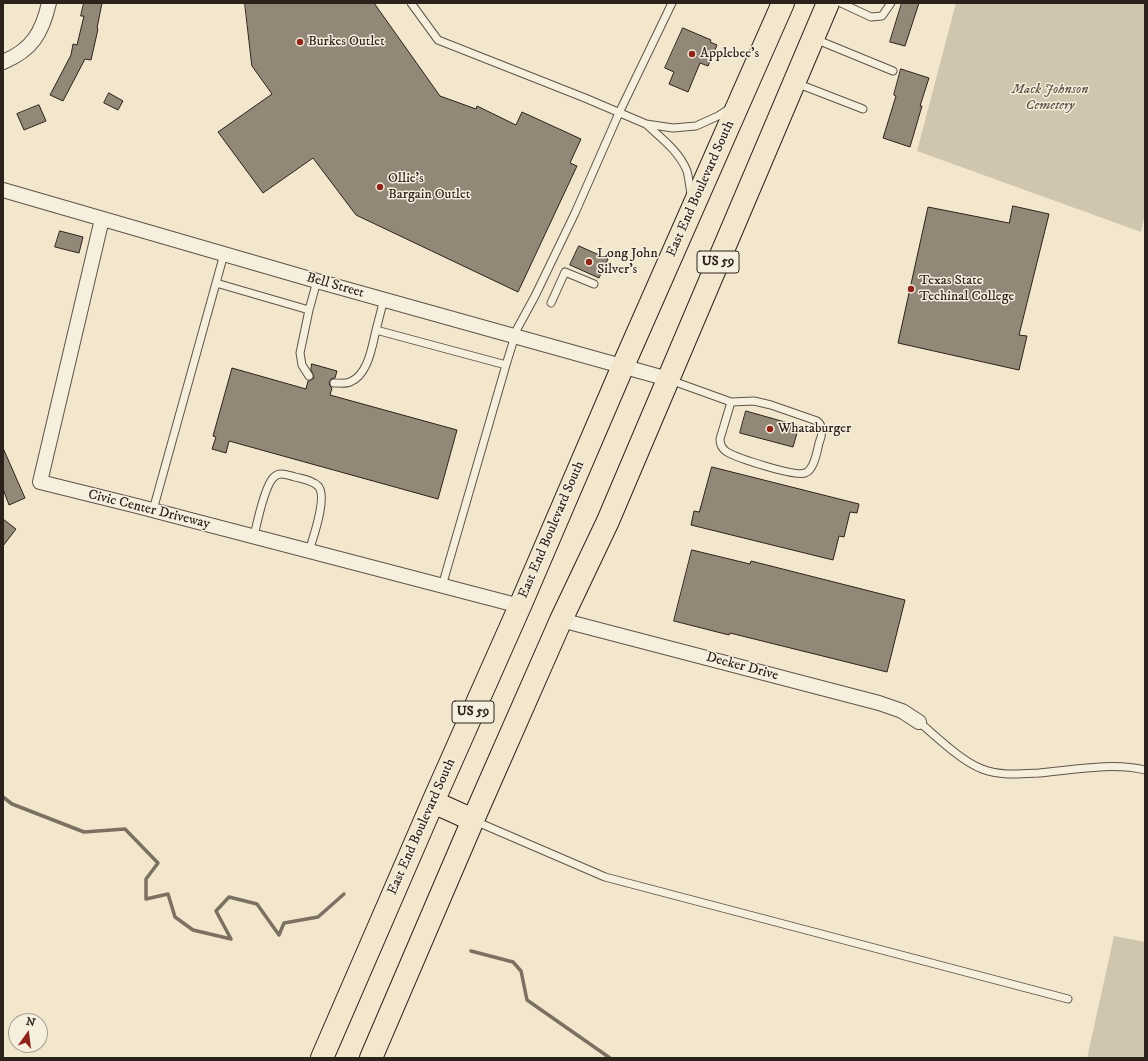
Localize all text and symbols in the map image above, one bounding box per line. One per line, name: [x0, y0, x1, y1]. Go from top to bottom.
place label: Burkes Outlet: [308, 34, 385, 50]
marker: Burkes Outlet: [295, 37, 305, 47]
place label: Applebee's: [700, 46, 759, 62]
marker: Applebee's: [687, 49, 697, 59]
park label: Mack Johnson Cemetery: [1012, 82, 1088, 114]
street label: East End Boulevard South: [663, 118, 739, 260]
place label: Ollie's Bargain Outlet: [388, 171, 470, 204]
marker: Ollie's Bargain Outlet: [375, 182, 385, 192]
place label: Long John Silver's: [597, 246, 658, 278]
road number: US 59: [697, 251, 739, 273]
marker: Long John Silver's: [584, 257, 594, 267]
street label: Bell Street: [304, 270, 366, 302]
place label: Texas State Techinal College: [919, 273, 1014, 306]
marker: Texas State Techinal College: [906, 284, 916, 294]
place label: Whataburger: [778, 421, 851, 437]
marker: Whataburger: [765, 424, 775, 434]
street label: East End Boulevard South: [515, 459, 589, 601]
street label: Civic Center Driveway: [86, 487, 212, 533]
street label: Decker Drive: [704, 649, 780, 685]
road number: US 59: [452, 701, 494, 723]
street label: East End Boulevard South: [384, 756, 460, 898]
north arrow: [8, 1013, 48, 1053]
text: N: [25, 1014, 37, 1030]

